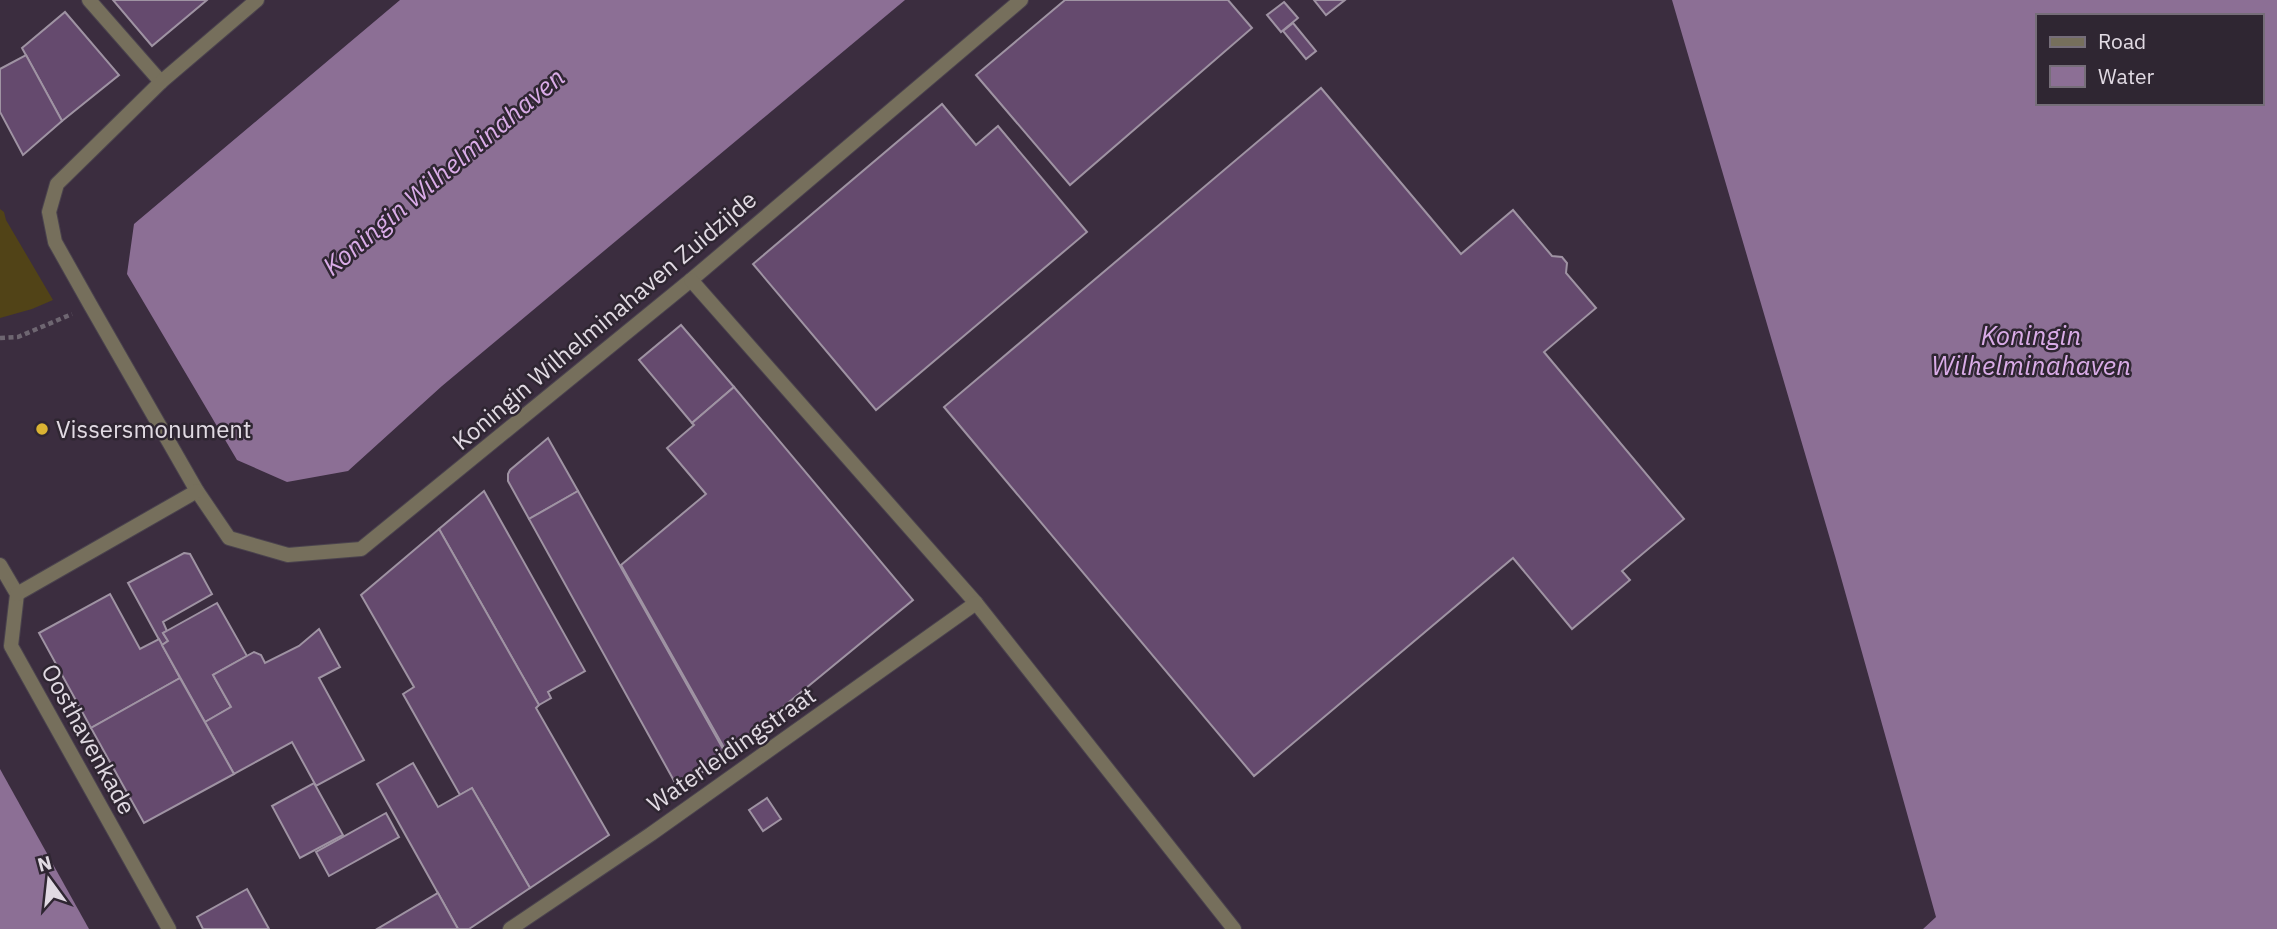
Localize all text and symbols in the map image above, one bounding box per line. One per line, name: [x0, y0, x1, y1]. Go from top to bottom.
legend: [2036, 14, 2263, 105]
text: Road: [2098, 27, 2146, 55]
water label: Koningin Wilhelminahaven: [315, 60, 571, 282]
text: Water: [2098, 62, 2155, 90]
street label: Koningin Wilhelminahaven Zuidzijde: [445, 183, 763, 457]
water label: Koningin Wilhelminahaven: [1931, 318, 2131, 382]
place label: Vissersmonument: [56, 413, 251, 445]
marker: Vissersmonument: [34, 421, 50, 437]
street label: Oosthavenkade: [34, 658, 144, 820]
street label: Waterleidingstraat: [640, 679, 822, 819]
north arrow: [14, 845, 84, 915]
text: N: [35, 850, 54, 877]

